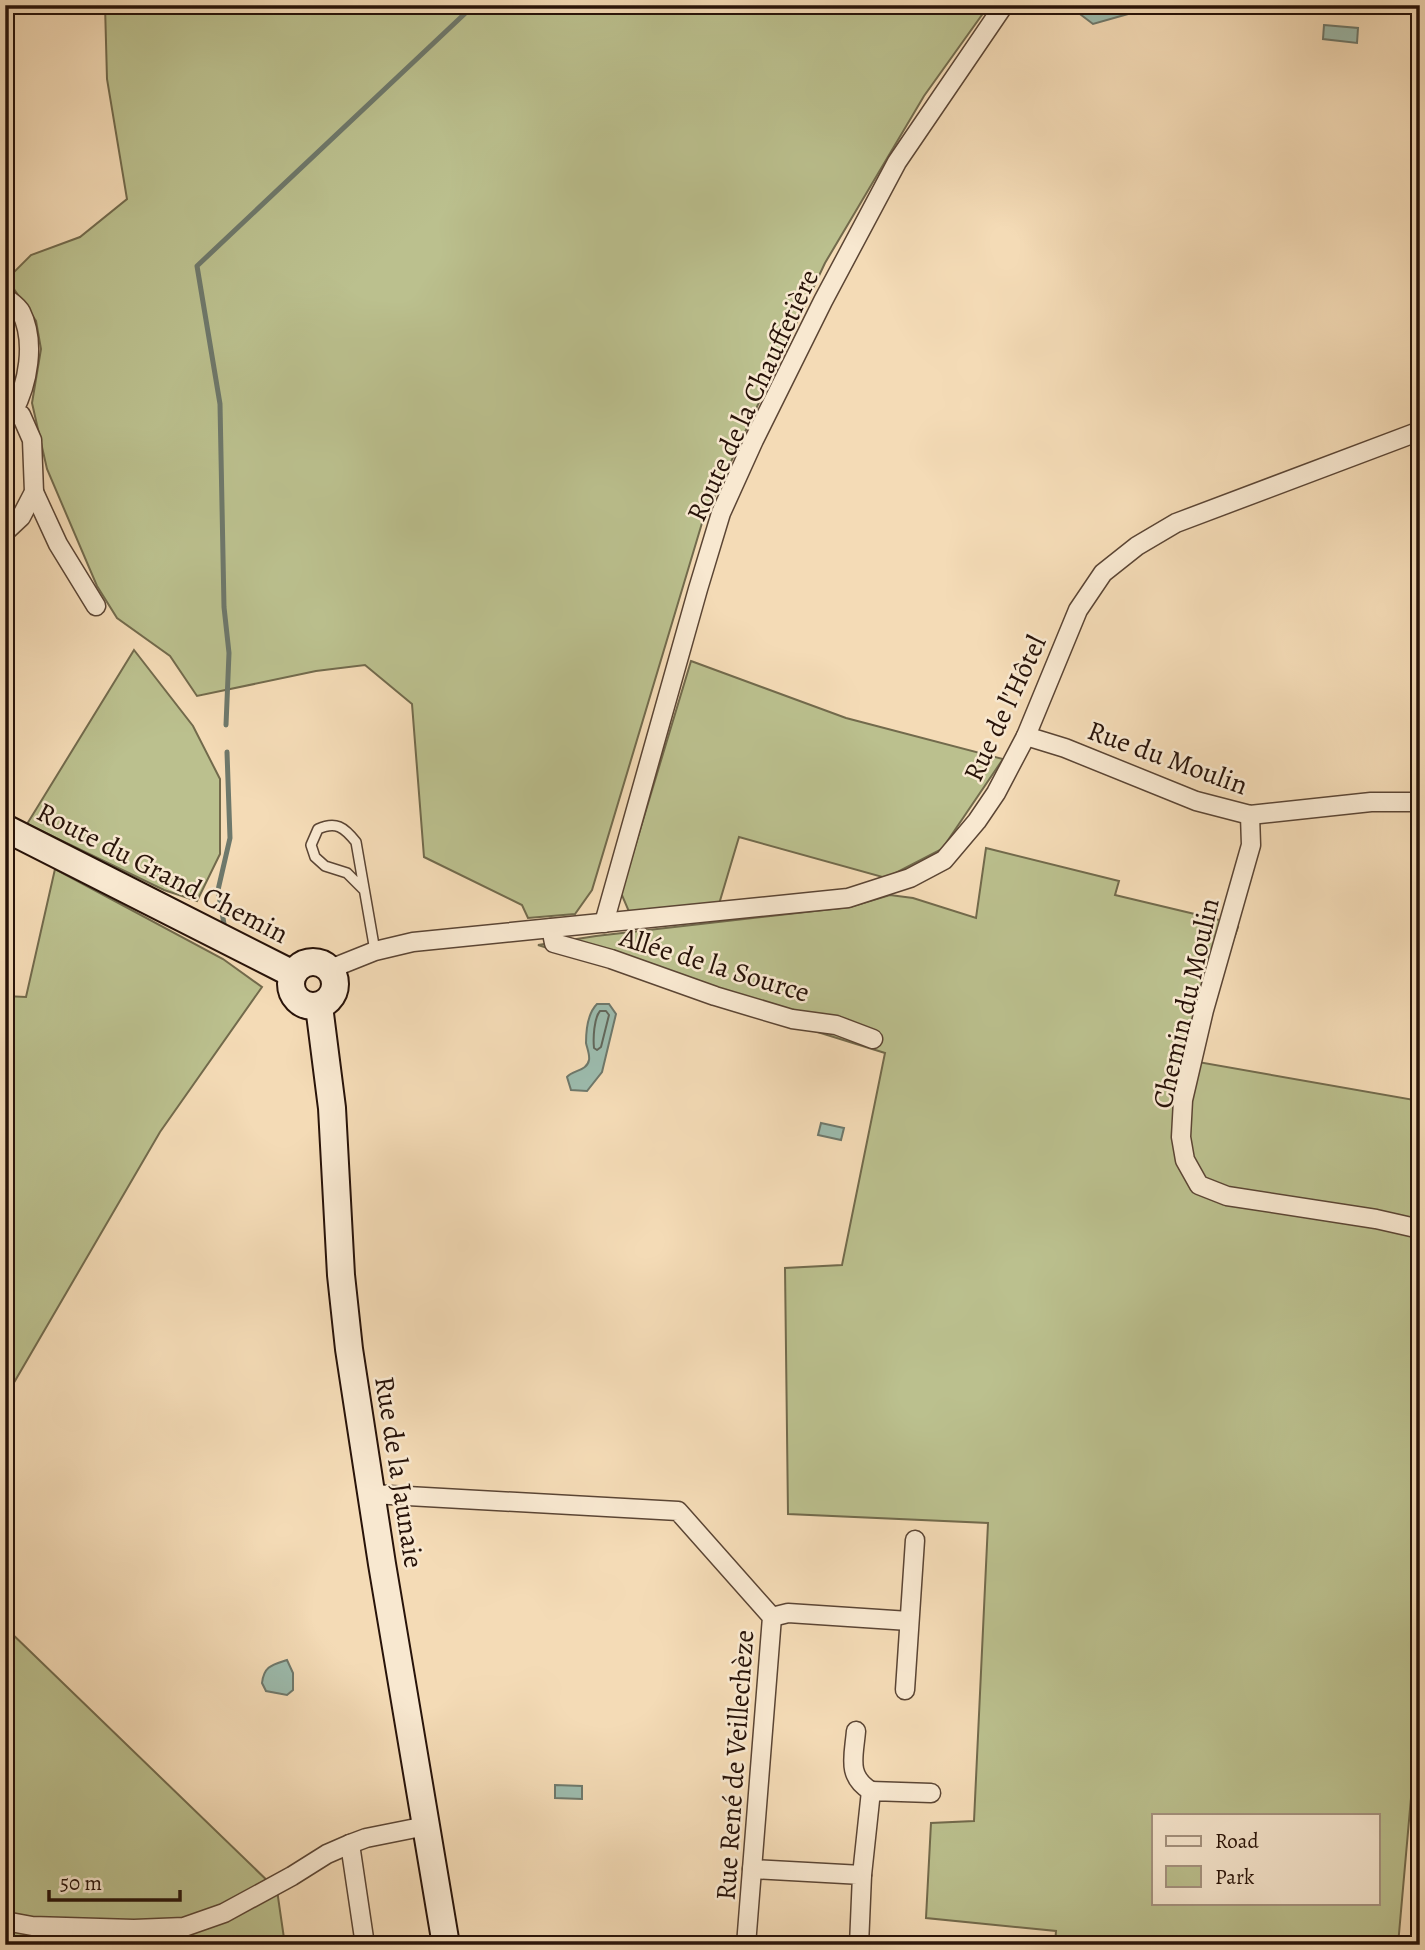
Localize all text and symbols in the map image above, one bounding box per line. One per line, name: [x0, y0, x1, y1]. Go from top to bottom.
street label: Route de la Chauffetière: [678, 263, 828, 528]
street label: Rue de l'Hôtel: [954, 629, 1055, 788]
street label: Rue du Moulin: [1082, 711, 1253, 804]
street label: Route du Grand Chemin: [30, 793, 295, 953]
street label: Chemin du Moulin: [1143, 894, 1229, 1112]
street label: Allée de la Source: [614, 918, 814, 1012]
street label: Rue de la Jaunaie: [365, 1374, 433, 1571]
street label: Rue René de Veillechèze: [707, 1628, 763, 1902]
legend: [1152, 1814, 1380, 1904]
text: Road: [1215, 1827, 1259, 1855]
scale bar: [49, 1859, 180, 1903]
text: Park: [1215, 1863, 1255, 1891]
text: 50 m: [60, 1869, 102, 1897]

